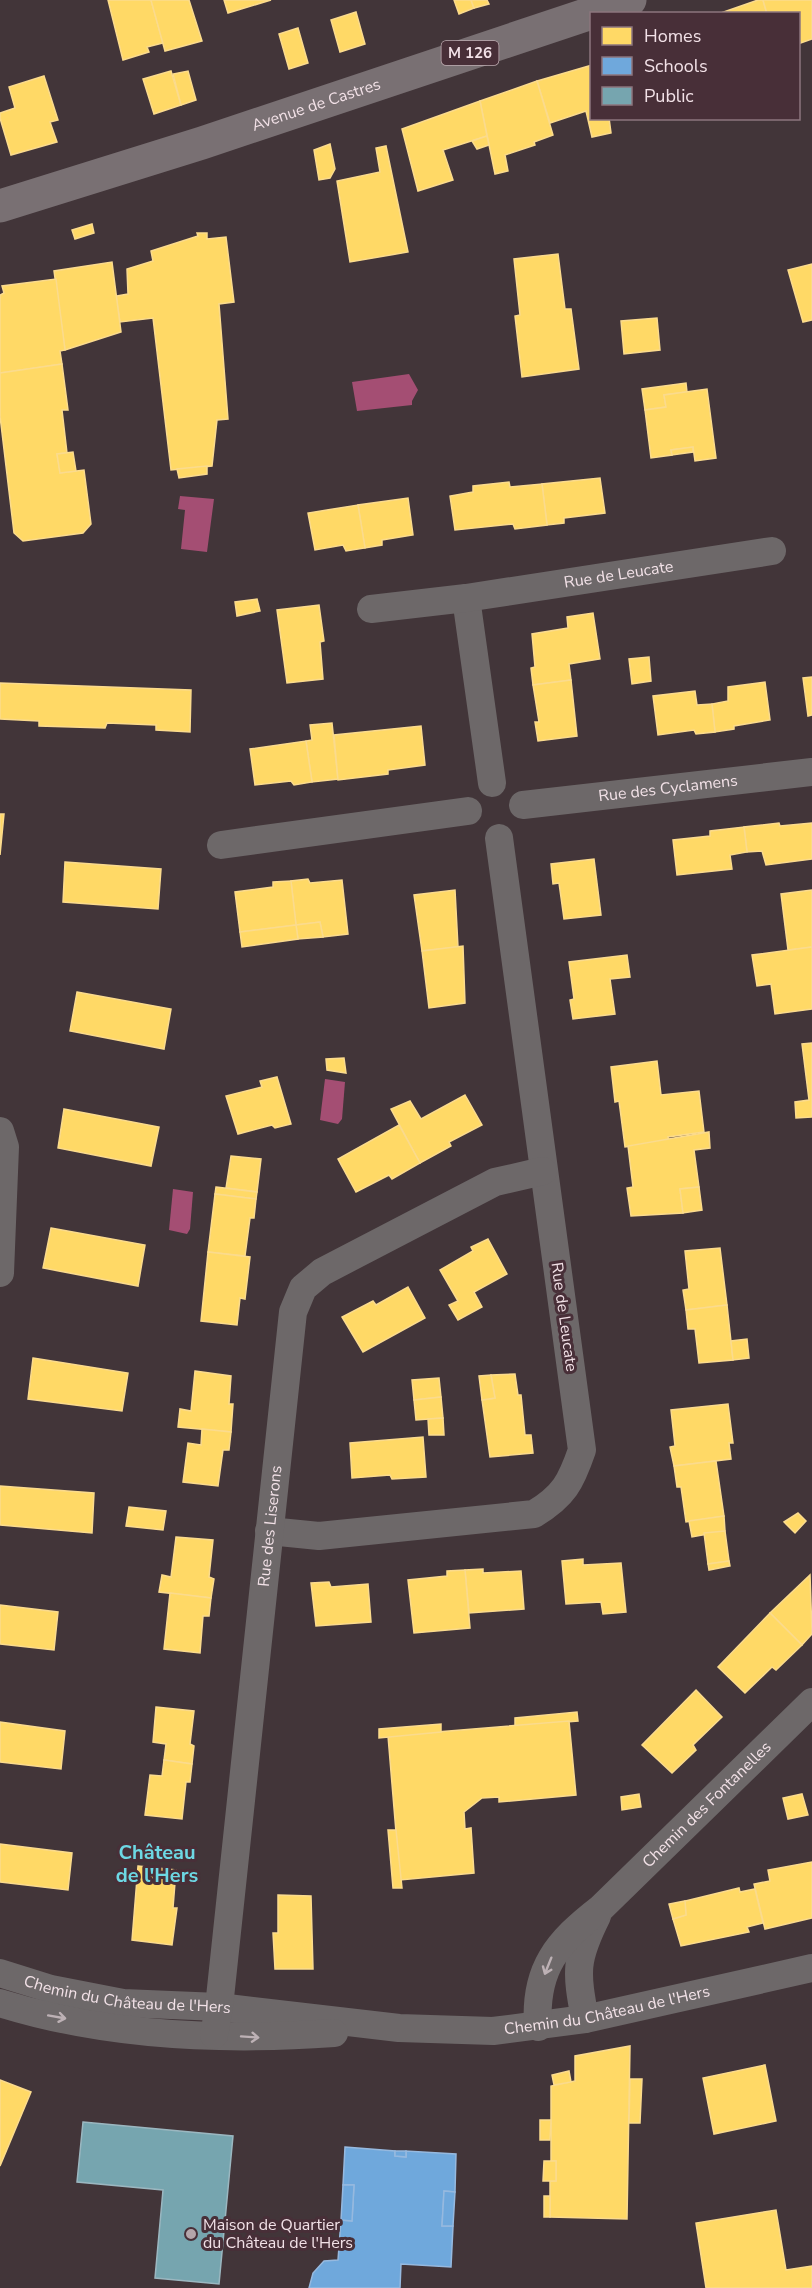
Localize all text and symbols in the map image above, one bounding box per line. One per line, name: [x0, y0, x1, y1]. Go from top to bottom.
legend: [590, 12, 800, 120]
text: Homes: [644, 24, 701, 48]
road number: M 126: [442, 41, 498, 65]
text: Schools: [644, 54, 708, 78]
street label: Avenue de Castres: [249, 73, 384, 137]
text: Public: [644, 84, 694, 108]
street label: Rue de Leucate: [562, 555, 675, 594]
street label: Rue des Cyclamens: [597, 770, 739, 807]
street label: Rue de Leucate: [545, 1261, 583, 1373]
street label: Rue des Liserons: [253, 1464, 288, 1588]
street label: Chemin des Fontanelles: [638, 1736, 776, 1873]
district label: Château de l'Hers: [116, 1839, 198, 1889]
one-way arrow: [541, 1956, 552, 1974]
street label: Chemin du Château de l'Hers: [21, 1970, 232, 2019]
street label: Chemin du Château de l'Hers: [503, 1980, 712, 2040]
one-way arrow: [46, 2012, 66, 2023]
one-way arrow: [240, 2032, 260, 2043]
place label: Maison de Quartier du Château de l'Hers: [203, 2214, 353, 2254]
marker: Maison de Quartier du Château de l'Hers: [184, 2227, 198, 2241]

